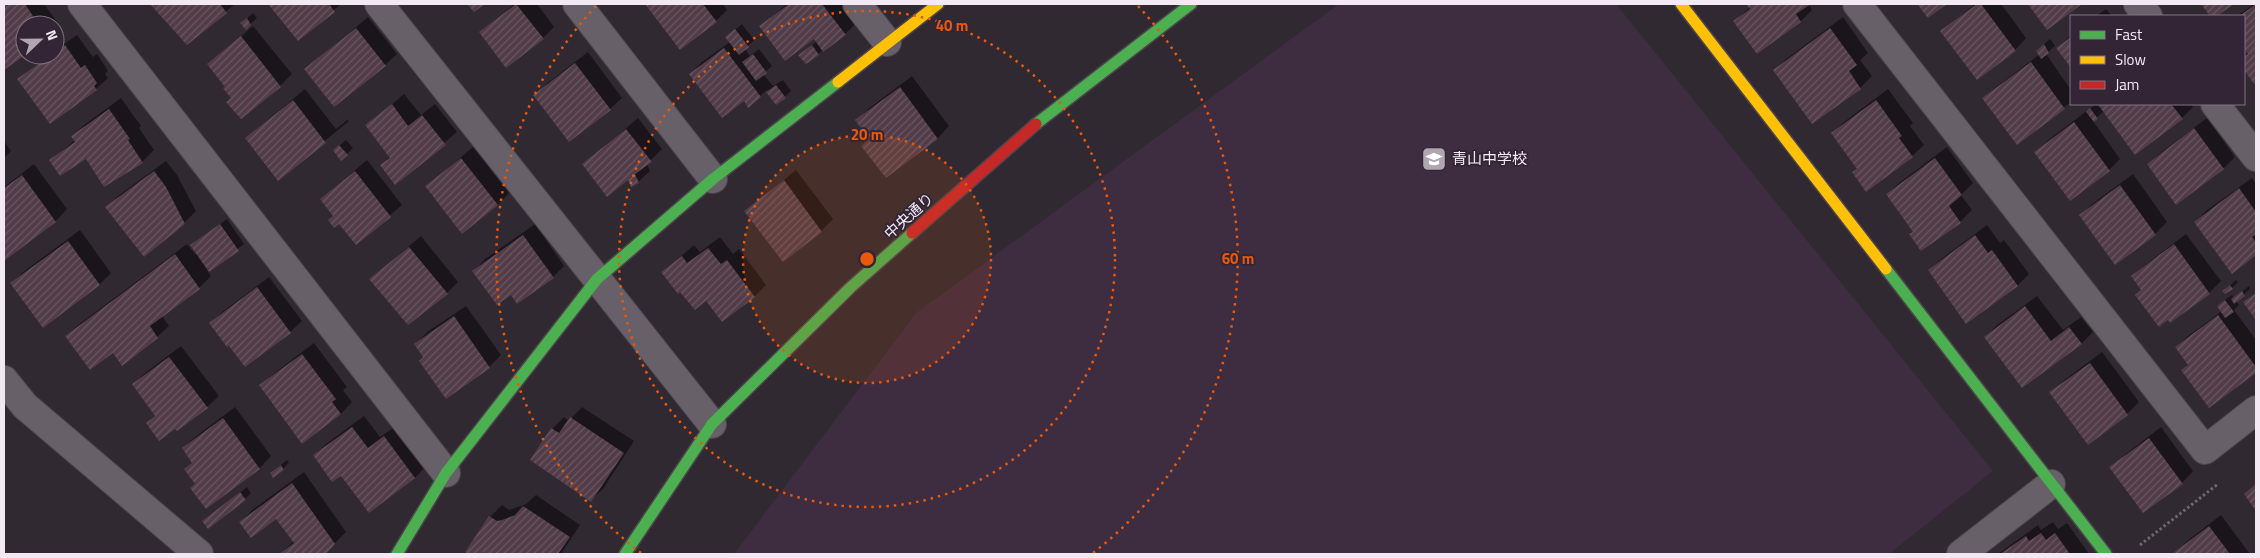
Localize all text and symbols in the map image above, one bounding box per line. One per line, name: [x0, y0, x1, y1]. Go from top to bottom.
text: 40 m: [936, 14, 968, 37]
north arrow: [15, 15, 65, 65]
legend: [2070, 15, 2245, 105]
text: Fast: [2115, 23, 2143, 46]
text: N: [41, 27, 64, 43]
text: Slow: [2115, 48, 2146, 71]
text: Jam: [2115, 73, 2139, 96]
text: 20 m: [851, 123, 883, 146]
school or university icon: 青山中学校: [1421, 146, 1447, 172]
place label: 青山中学校: [1452, 147, 1527, 170]
street label: 中央通り: [879, 187, 939, 244]
text: 60 m: [1222, 247, 1254, 270]
centre of rings: [858, 250, 876, 268]

